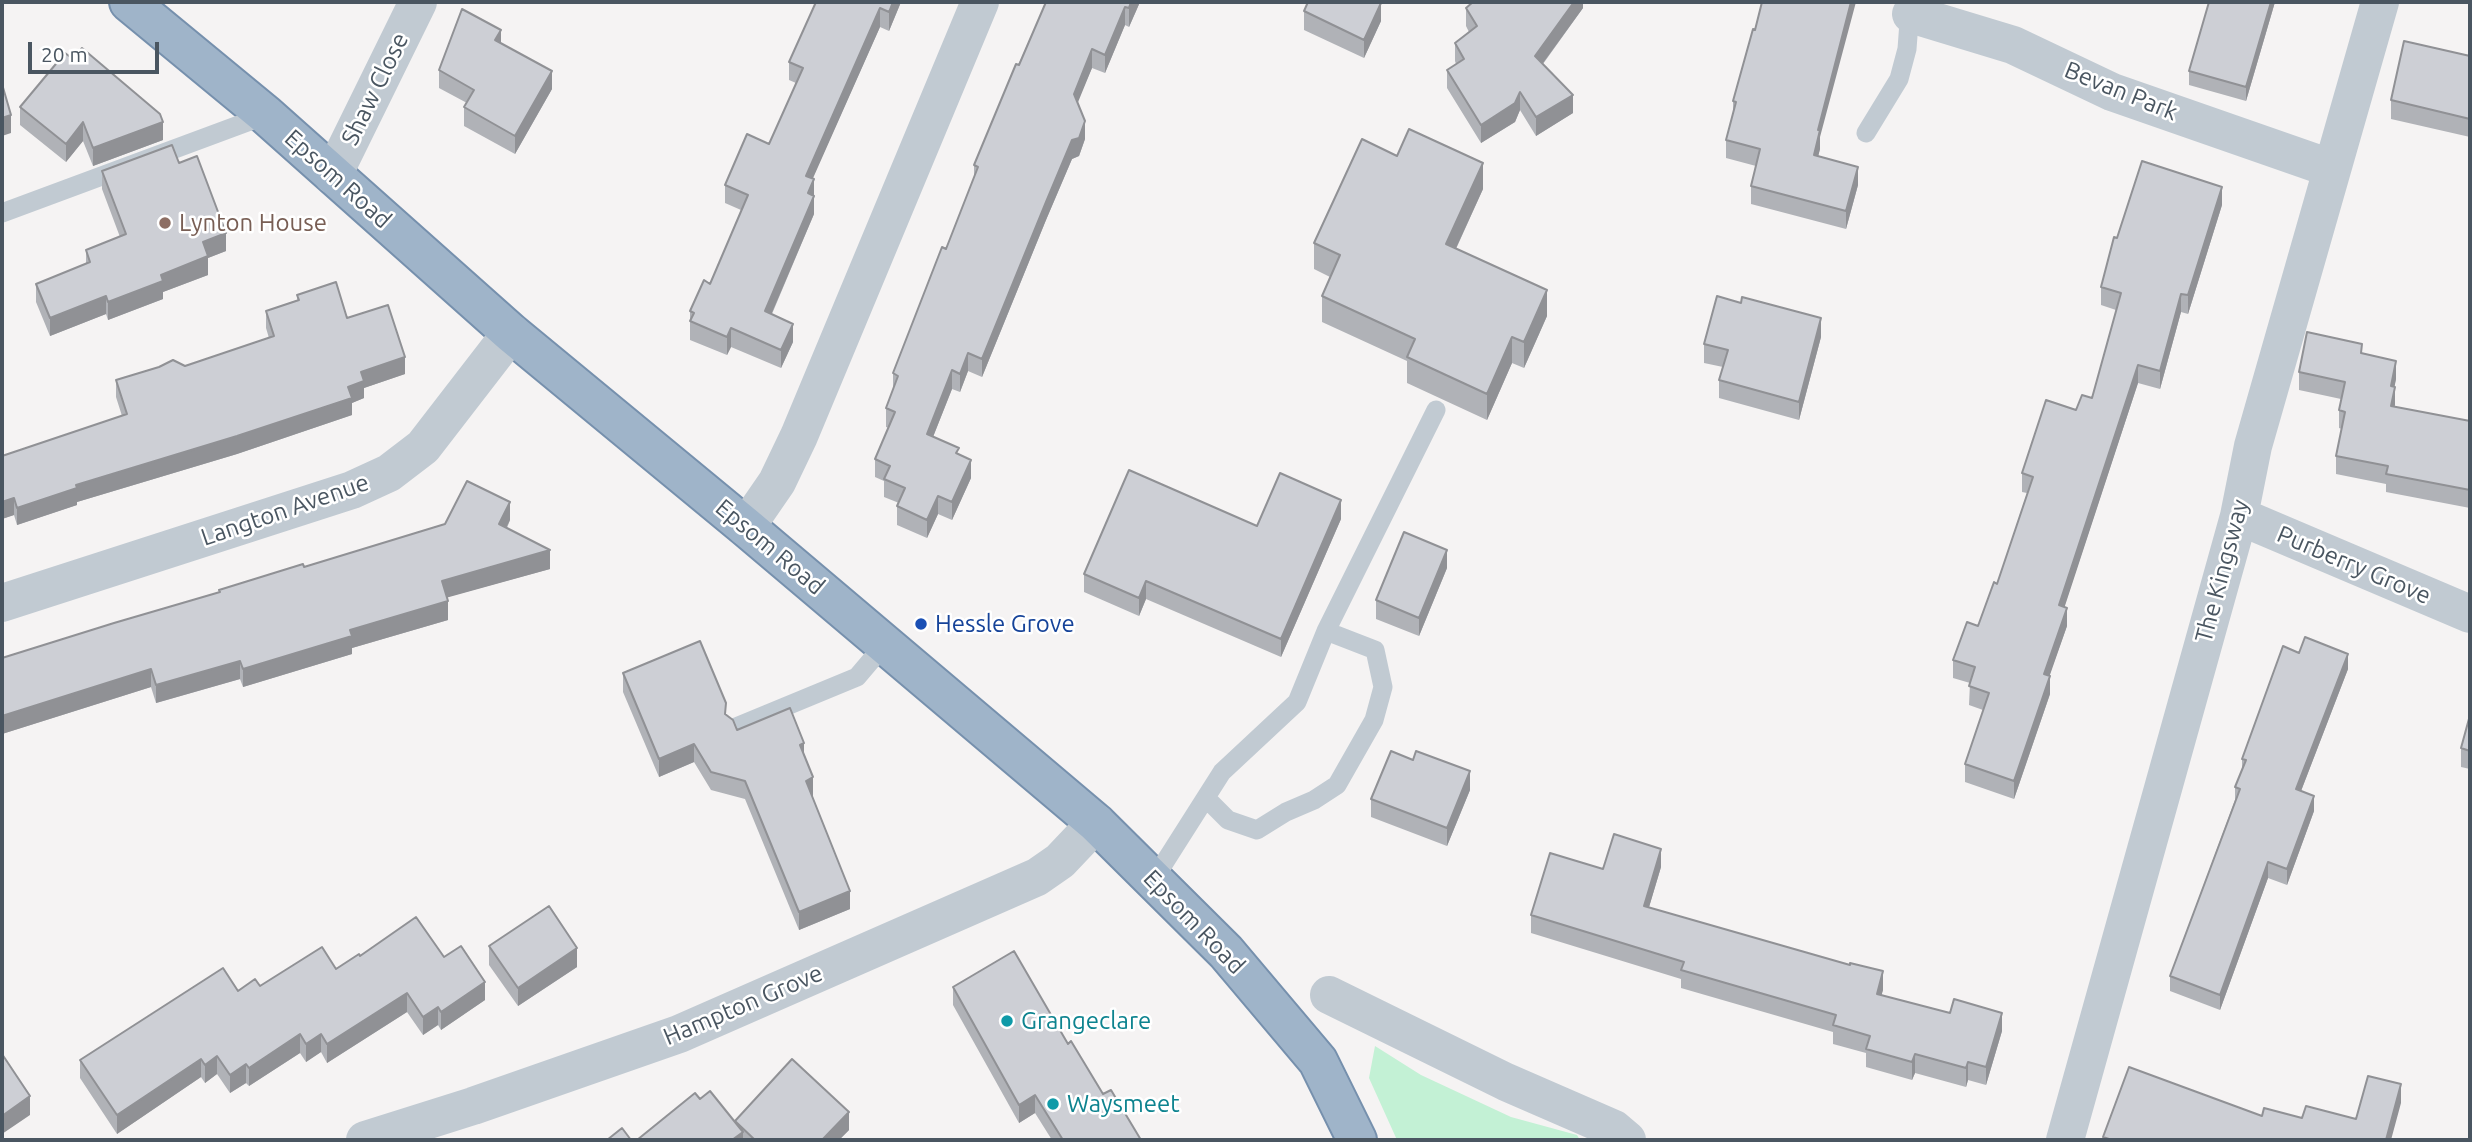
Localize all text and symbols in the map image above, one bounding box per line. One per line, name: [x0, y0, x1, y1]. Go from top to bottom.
scale bar: [32, 28, 163, 72]
street label: Shaw Close: [335, 28, 415, 150]
text: 20 m: [41, 42, 88, 66]
street label: Bevan Park: [2060, 55, 2182, 127]
street label: Epsom Road: [279, 124, 397, 234]
place label: Lynton House: [179, 209, 327, 237]
marker: Lynton House: [157, 215, 173, 231]
street label: Langton Avenue: [197, 468, 373, 552]
street label: Epsom Road: [710, 493, 830, 601]
street label: The Kingsway: [2189, 496, 2255, 646]
street label: Purberry Grove: [2273, 520, 2435, 610]
place label: Hessle Grove: [935, 610, 1075, 638]
marker: Hessle Grove: [913, 616, 929, 632]
street label: Epsom Road: [1137, 864, 1251, 980]
street label: Hampton Grove: [659, 958, 827, 1052]
place label: Grangeclare: [1021, 1007, 1151, 1035]
marker: Grangeclare: [999, 1013, 1015, 1029]
place label: Waysmeet: [1067, 1090, 1180, 1118]
marker: Waysmeet: [1045, 1096, 1061, 1112]

